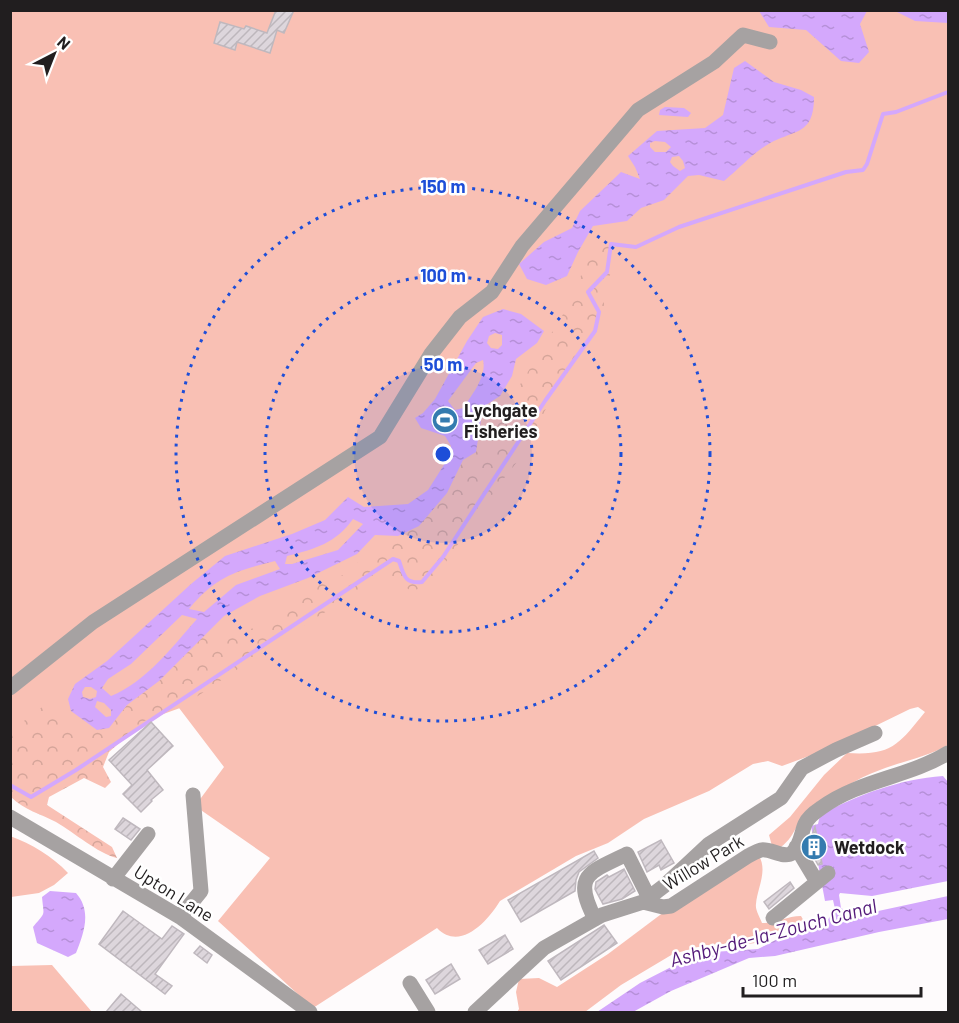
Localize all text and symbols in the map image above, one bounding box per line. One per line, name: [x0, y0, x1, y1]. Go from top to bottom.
north arrow: [24, 24, 84, 84]
text: N: [54, 32, 75, 53]
text: 150 m: [421, 175, 465, 197]
text: 100 m: [420, 264, 466, 286]
text: 50 m: [424, 353, 462, 375]
place label: Lychgate Fisheries: [464, 399, 538, 442]
sports icon: Lychgate Fisheries: [430, 405, 460, 435]
centre of rings: [433, 444, 453, 464]
street label: Willow Park: [659, 829, 747, 895]
building icon: Wetdock: [799, 832, 829, 862]
place label: Wetdock: [834, 836, 905, 858]
street label: Upton Lane: [130, 860, 218, 926]
water label: Ashby-de-la-Zouch Canal: [667, 893, 880, 971]
scale bar: [743, 960, 922, 998]
text: 100 m: [752, 969, 797, 991]

